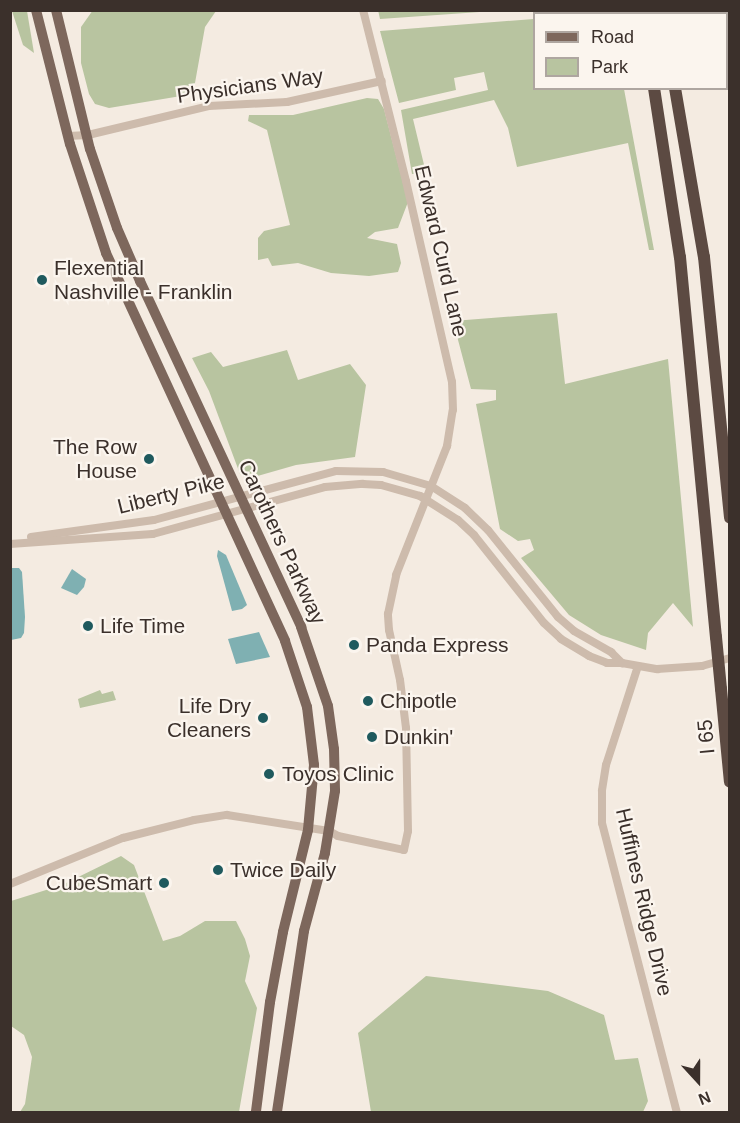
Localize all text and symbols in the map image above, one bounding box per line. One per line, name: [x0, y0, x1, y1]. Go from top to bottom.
legend: [533, 12, 728, 90]
text: Road: [591, 27, 634, 47]
text: Park: [591, 57, 628, 77]
street label: Physicians Way: [175, 63, 325, 109]
street label: Edward Curd Lane: [409, 163, 473, 339]
place label: Flexential Nashville - Franklin: [54, 255, 233, 305]
marker: Flexential Nashville - Franklin: [35, 273, 49, 287]
place label: The Row House: [53, 434, 137, 484]
marker: The Row House: [142, 452, 156, 466]
street label: Carothers Parkway: [233, 456, 331, 628]
street label: Liberty Pike: [115, 469, 227, 519]
place label: Life Time: [100, 613, 186, 639]
marker: Life Time: [81, 619, 95, 633]
place label: Panda Express: [366, 632, 508, 658]
marker: Panda Express: [347, 638, 361, 652]
place label: Chipotle: [380, 688, 457, 714]
place label: Life Dry Cleaners: [167, 693, 251, 743]
marker: Chipotle: [361, 694, 375, 708]
marker: Life Dry Cleaners: [256, 711, 270, 725]
street label: I 65: [692, 718, 720, 756]
place label: Dunkin': [384, 724, 453, 750]
marker: Dunkin': [365, 730, 379, 744]
place label: Toyos Clinic: [282, 761, 394, 787]
marker: Toyos Clinic: [260, 765, 278, 783]
street label: Huffines Ridge Drive: [610, 806, 678, 998]
place label: Twice Daily: [230, 857, 336, 883]
marker: Twice Daily: [211, 863, 225, 877]
place label: CubeSmart: [46, 870, 152, 896]
marker: CubeSmart: [157, 876, 171, 890]
north arrow: [668, 1051, 728, 1111]
text: N: [696, 1088, 713, 1108]

